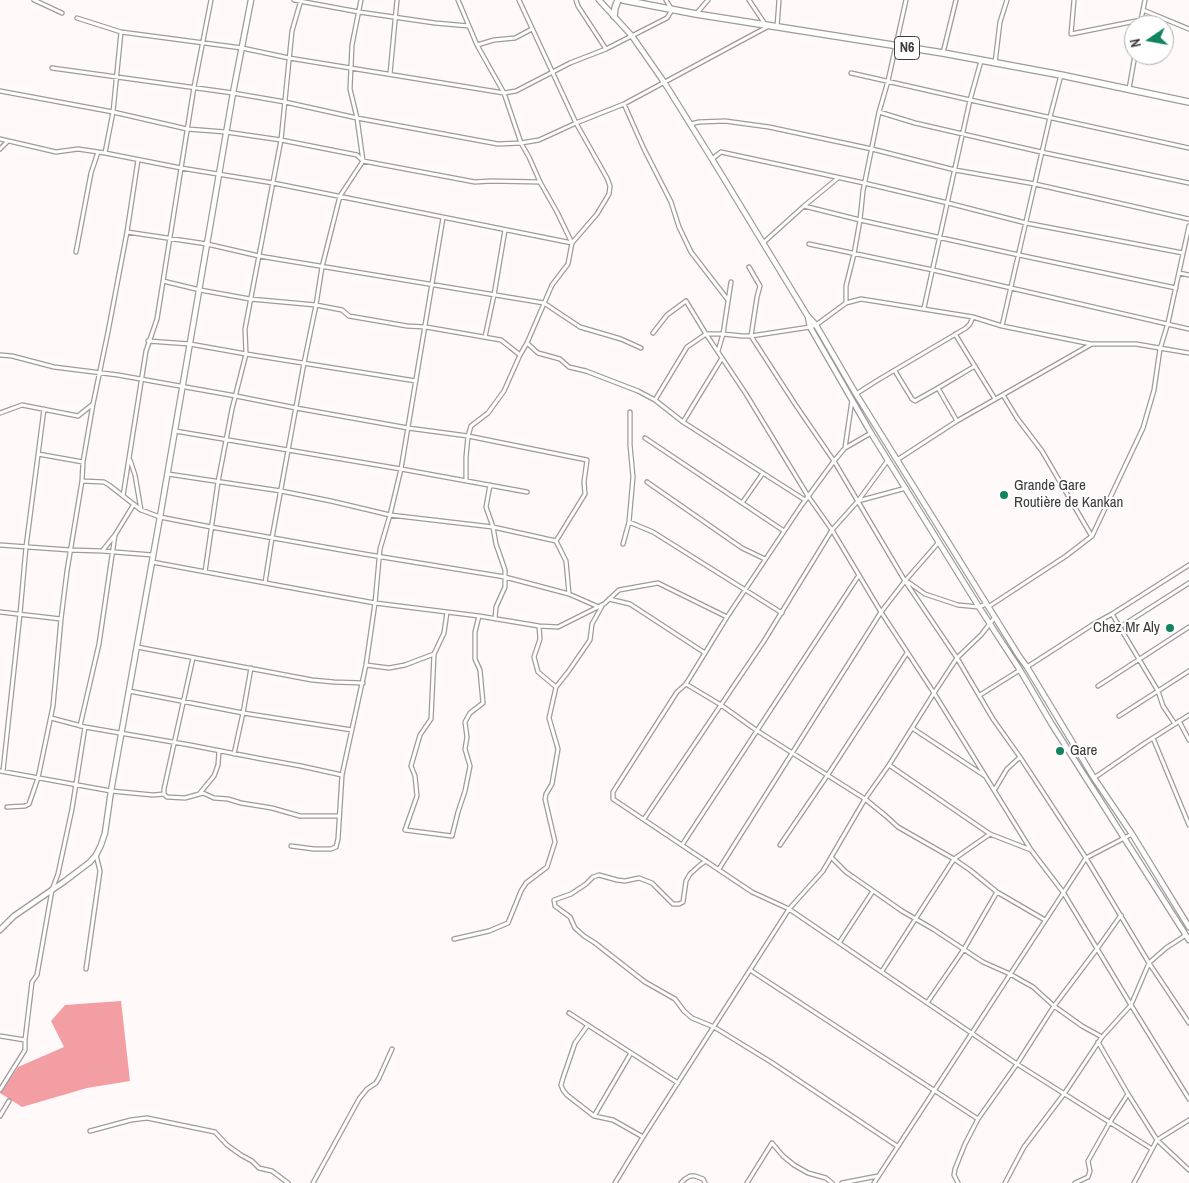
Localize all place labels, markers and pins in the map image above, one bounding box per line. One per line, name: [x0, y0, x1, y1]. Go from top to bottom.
place label: Grande Gare Routière de Kankan: [1014, 477, 1123, 512]
marker: Grande Gare Routière de Kankan: [998, 489, 1010, 501]
place label: Chez Mr Aly: [1093, 619, 1160, 637]
marker: Chez Mr Aly: [1164, 622, 1176, 634]
place label: Gare: [1070, 742, 1097, 760]
marker: Gare: [1054, 745, 1066, 757]

